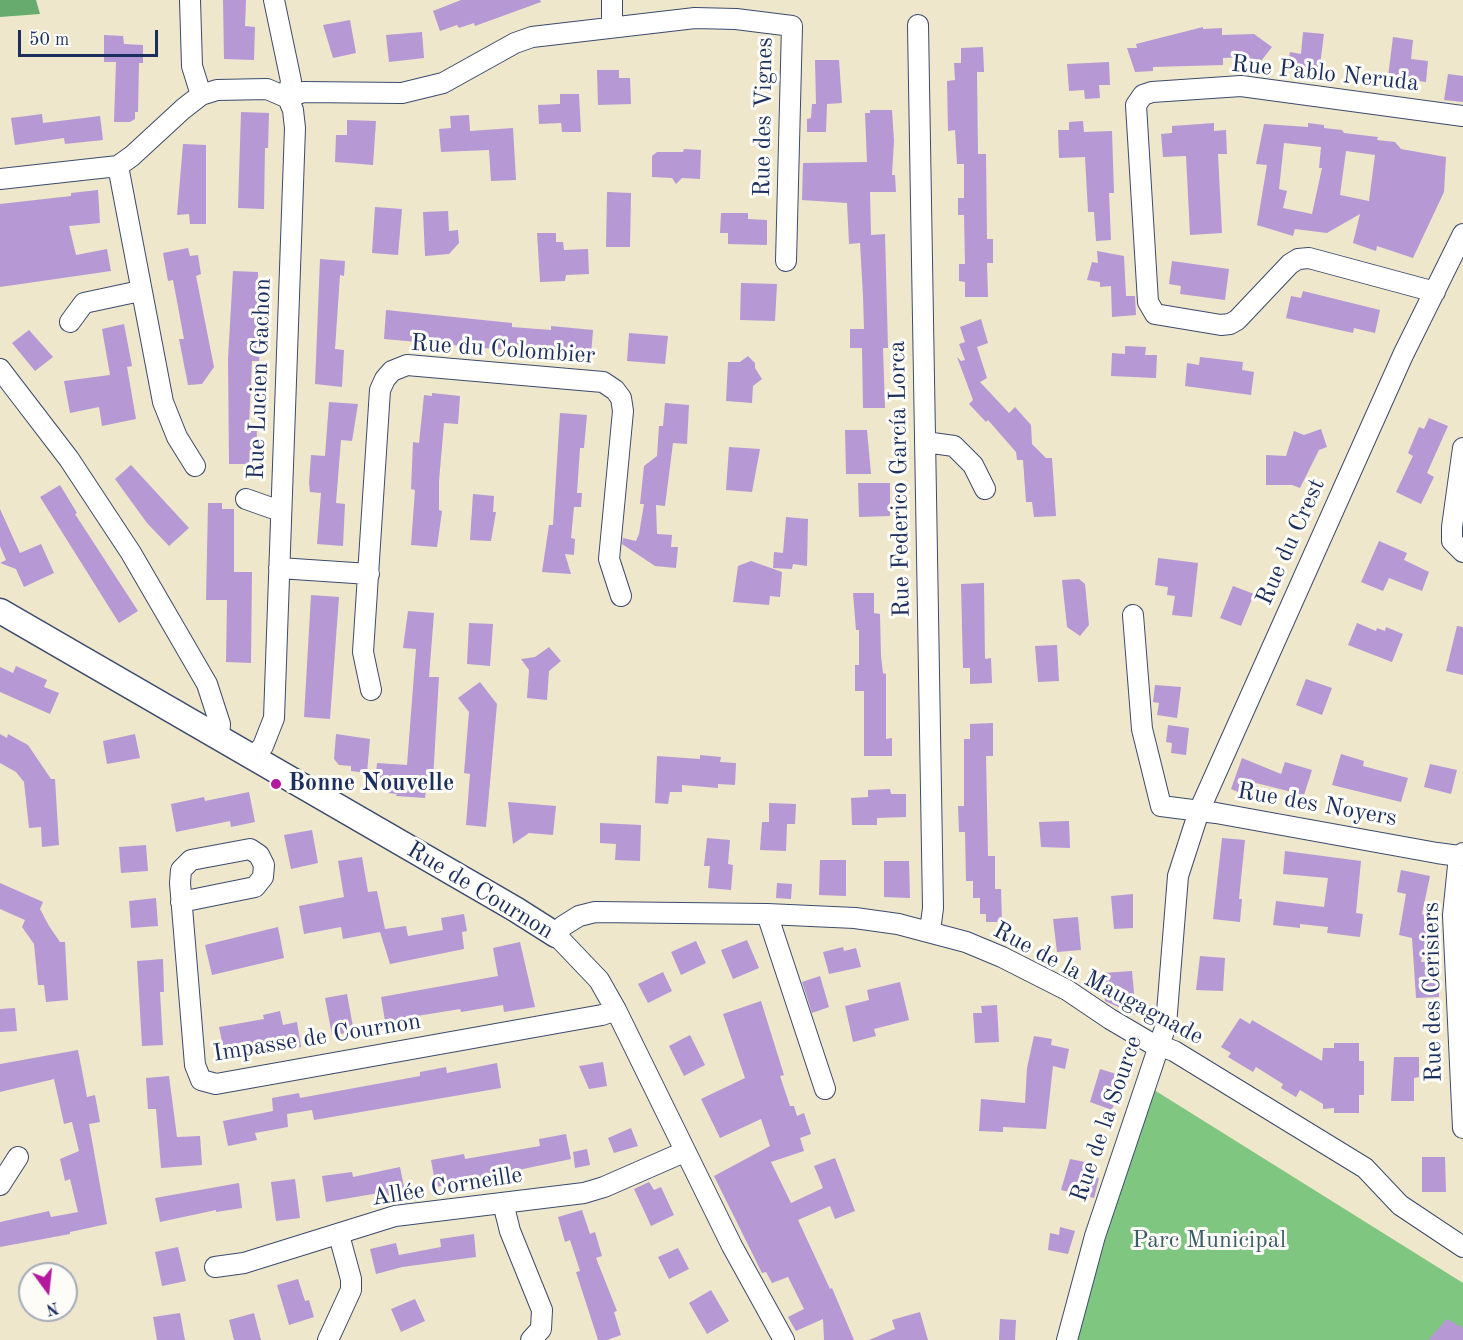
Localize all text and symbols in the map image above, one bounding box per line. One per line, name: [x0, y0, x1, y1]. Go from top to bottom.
scale bar: [21, 18, 160, 56]
text: 50 m: [29, 31, 69, 49]
street label: Rue des Vignes: [748, 37, 780, 197]
street label: Rue Pablo Neruda: [1230, 50, 1420, 98]
street label: Rue Lucien Gachon: [242, 278, 278, 480]
street label: Rue du Colombier: [410, 329, 596, 371]
street label: Rue Federico García Lorca: [883, 340, 917, 618]
street label: Rue du Crest: [1250, 474, 1332, 610]
place label: Bonne Nouvelle: [288, 770, 454, 798]
marker: Bonne Nouvelle: [269, 777, 283, 791]
street label: Rue des Noyers: [1235, 777, 1399, 833]
street label: Rue de Cournon: [401, 836, 559, 946]
street label: Rue des Cerisiers: [1417, 902, 1449, 1082]
street label: Rue de la Maugagnade: [988, 916, 1208, 1052]
street label: Impasse de Cournon: [211, 1007, 423, 1069]
street label: Rue de la Source: [1065, 1032, 1149, 1206]
street label: Allée Corneille: [369, 1161, 525, 1213]
park label: Parc Municipal: [1132, 1227, 1286, 1255]
north arrow: [18, 1262, 78, 1322]
text: N: [44, 1298, 60, 1317]

